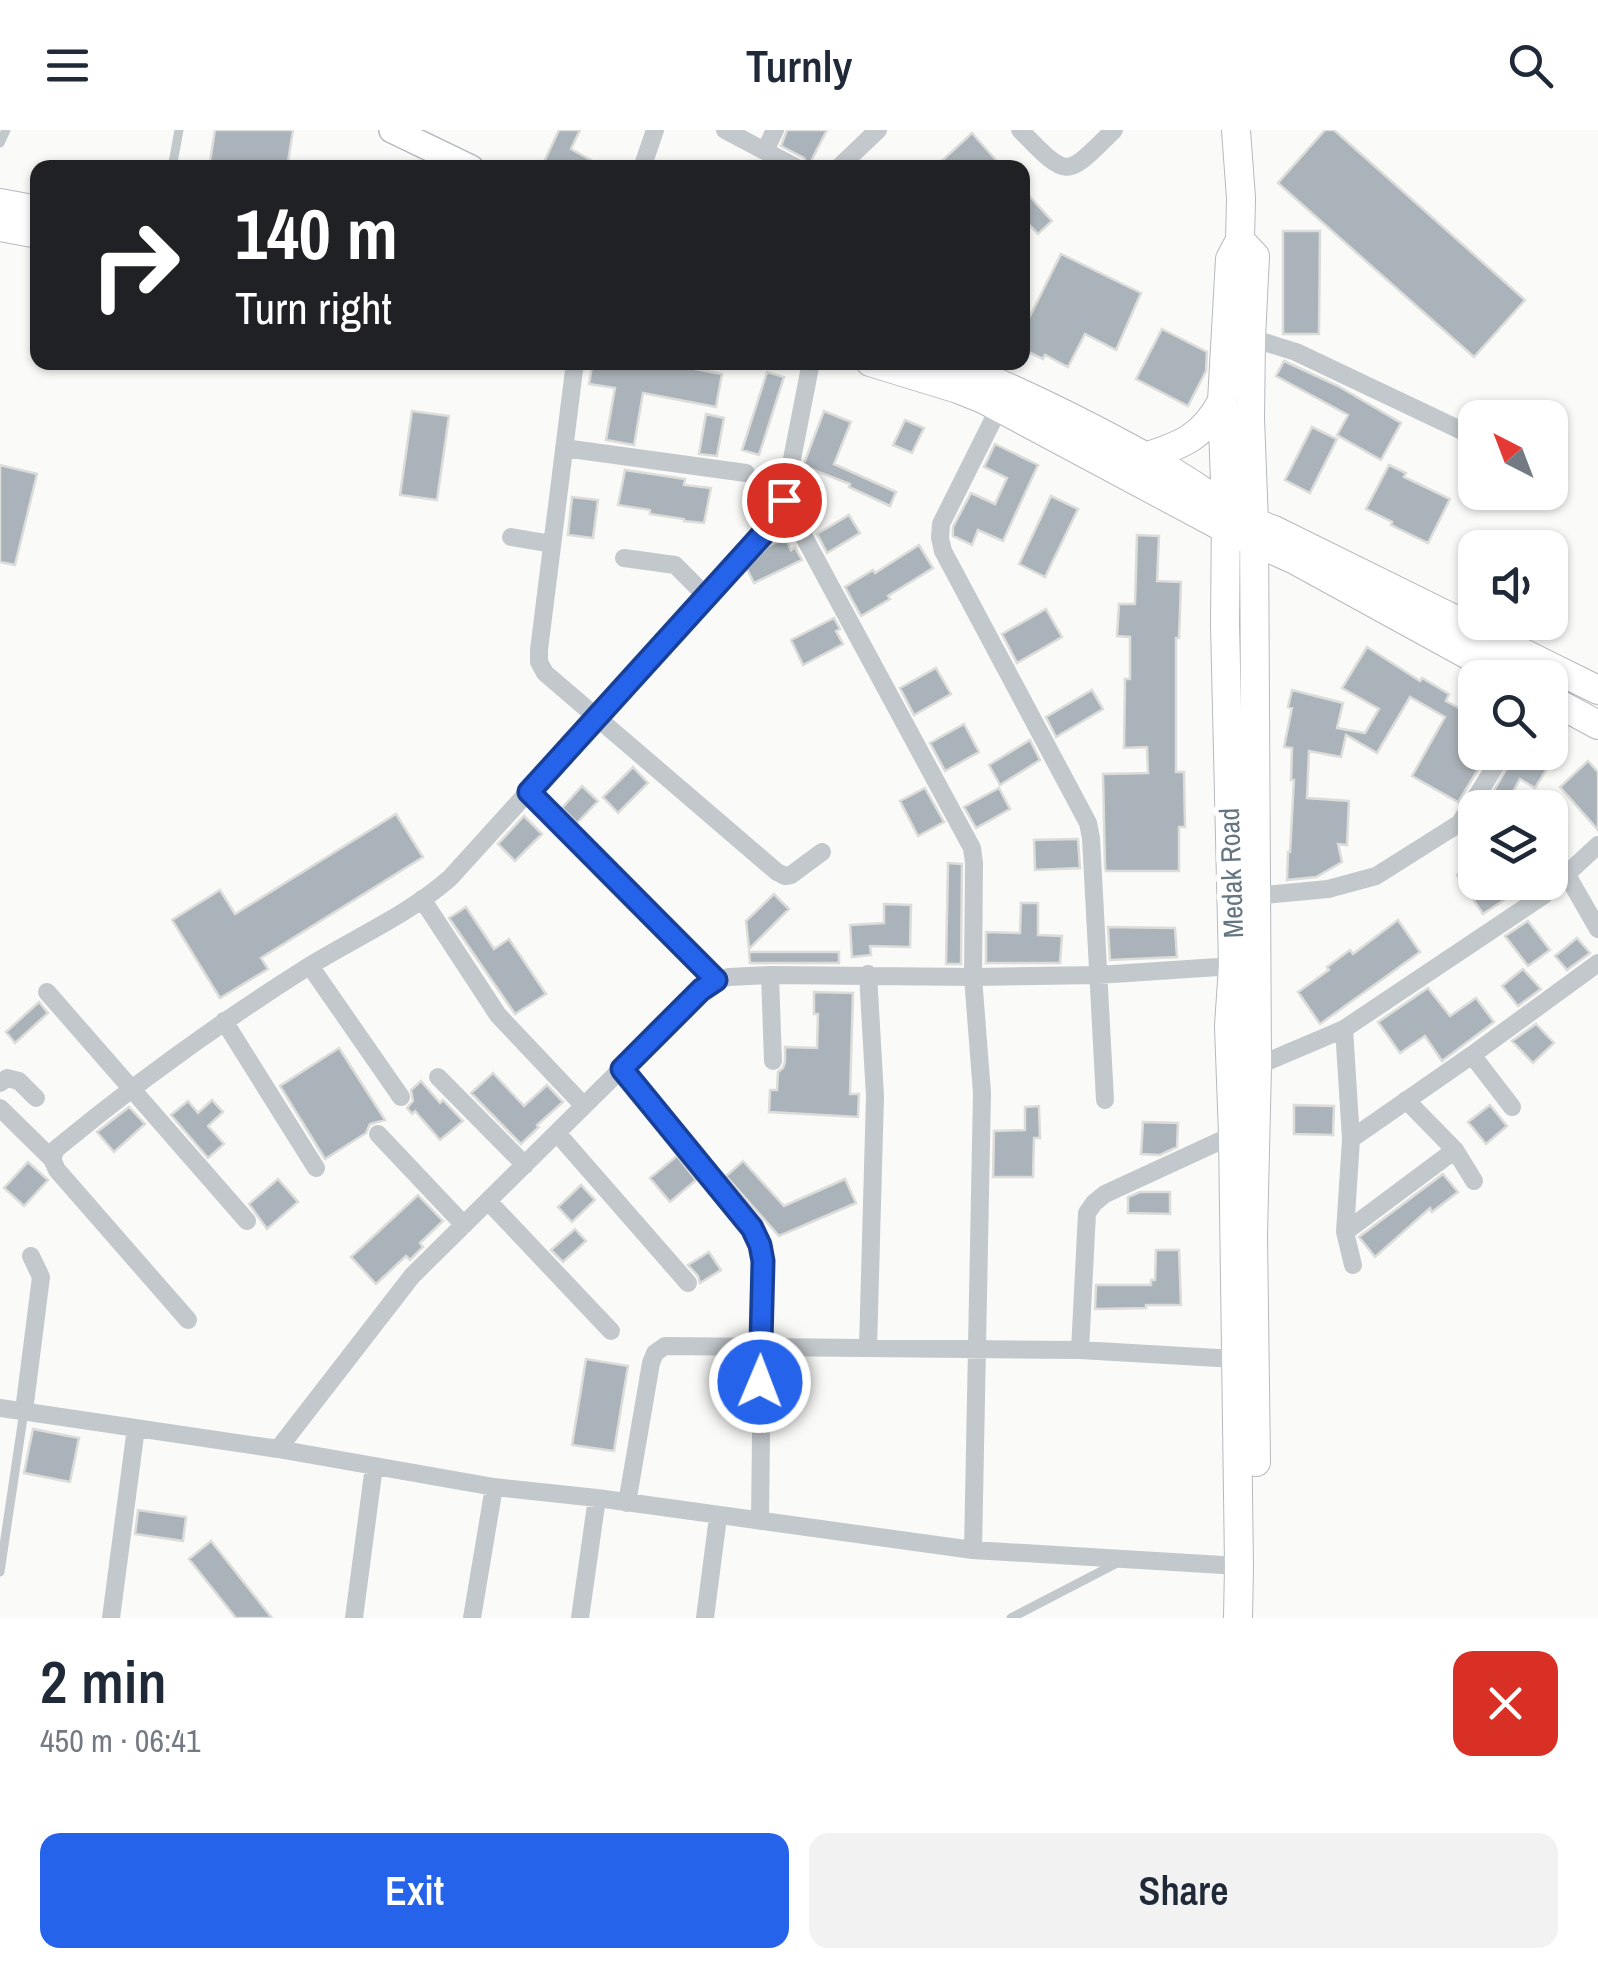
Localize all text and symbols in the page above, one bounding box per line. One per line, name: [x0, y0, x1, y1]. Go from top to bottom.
text: Turnly: [746, 35, 852, 96]
icon: menu: [40, 38, 95, 93]
icon: search: [1503, 38, 1558, 93]
text: 140 m: [235, 187, 398, 281]
icon: right: [70, 200, 200, 330]
text: Turn right: [235, 277, 392, 338]
north arrow: [1458, 400, 1568, 510]
map controls: [1458, 400, 1568, 900]
pin: [742, 458, 827, 543]
icon: arrive: [757, 473, 812, 528]
button: sound: [1458, 530, 1568, 640]
button: search: [1458, 660, 1568, 770]
button: layers: [1458, 790, 1568, 900]
street label: Medak Road: [1210, 807, 1252, 939]
position arrow: [708, 1330, 812, 1434]
text: 2 min: [40, 1641, 167, 1722]
button: close: [1453, 1651, 1558, 1756]
text: 450 m · 06:41: [40, 1719, 200, 1762]
button: Exit: [40, 1833, 789, 1948]
button: Share: [809, 1833, 1558, 1948]

